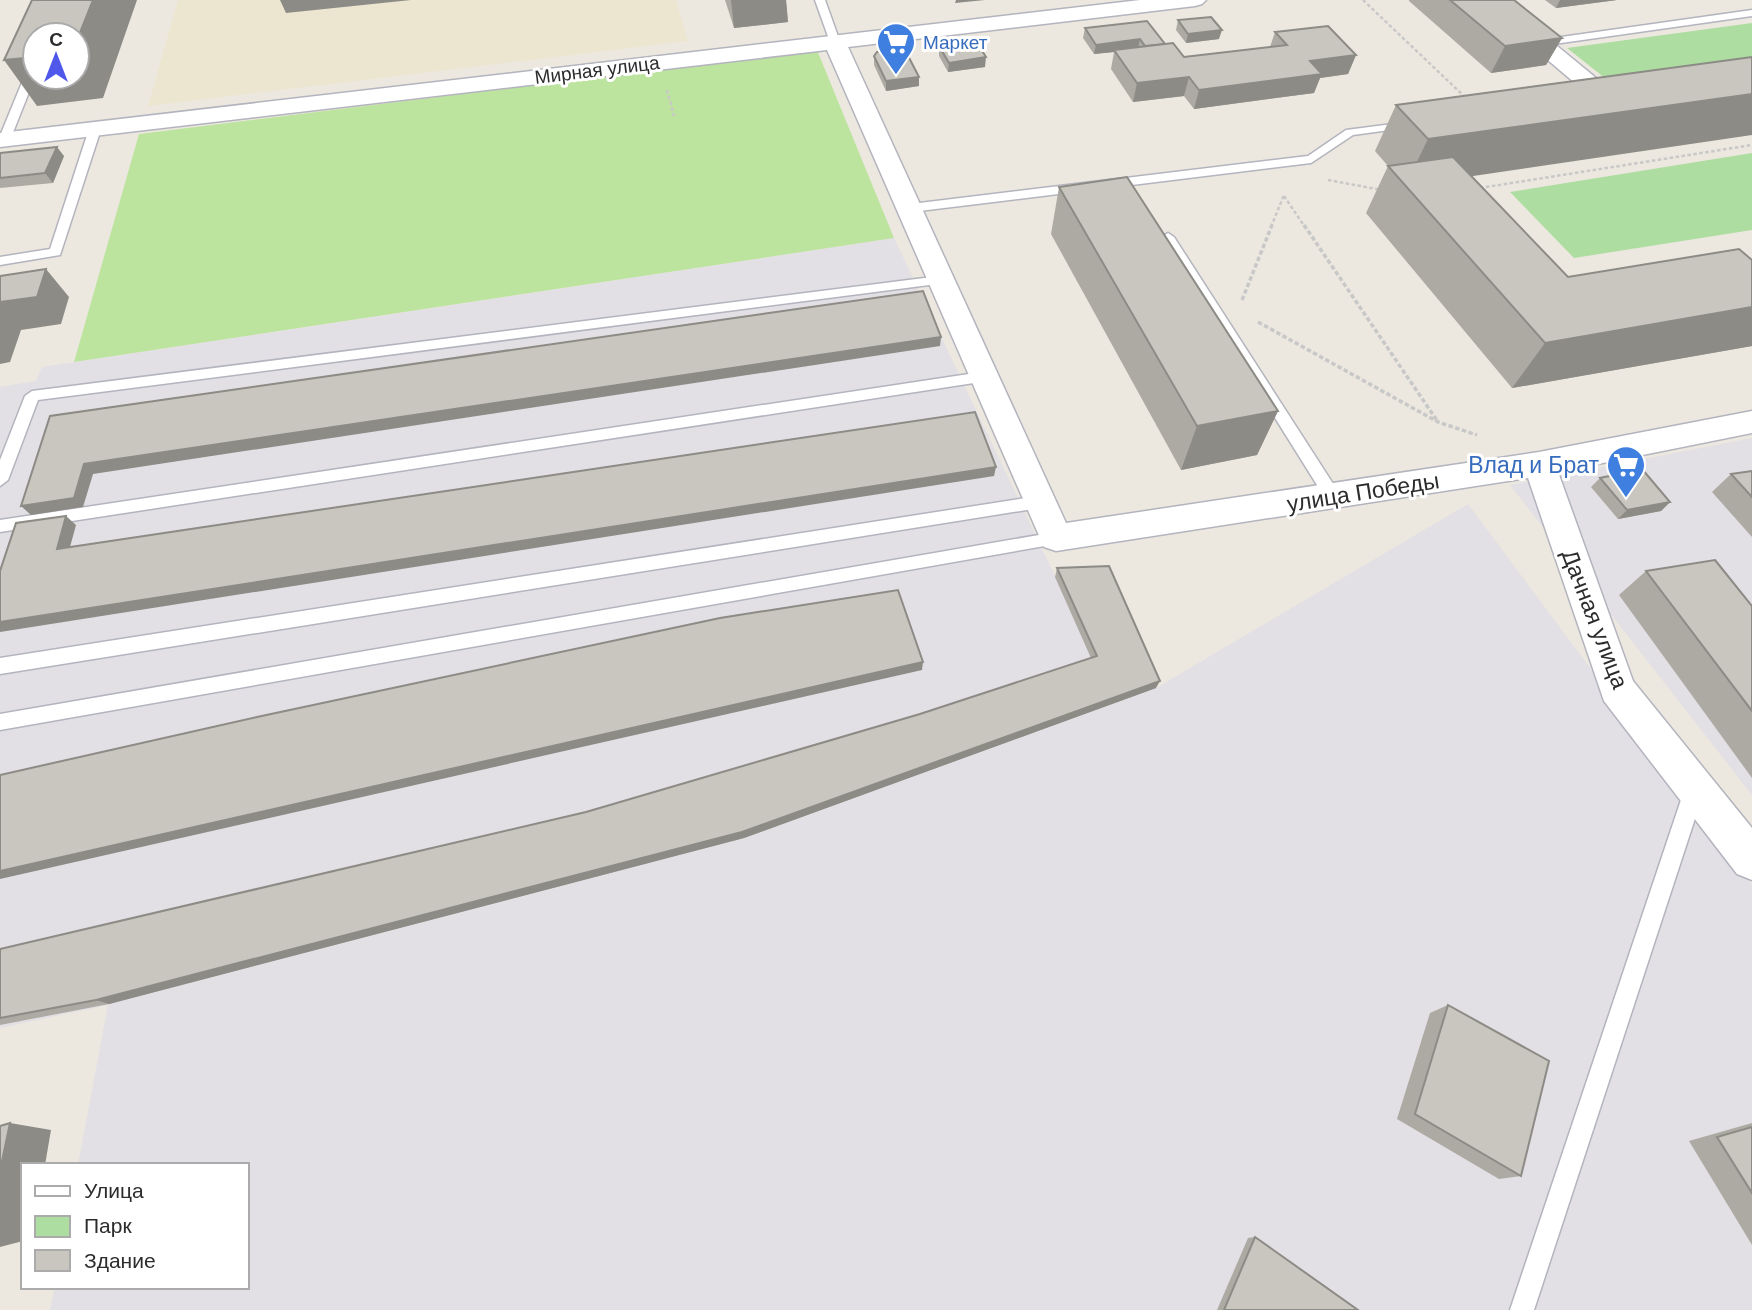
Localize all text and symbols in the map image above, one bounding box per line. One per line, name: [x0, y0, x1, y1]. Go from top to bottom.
north arrow: [21, 21, 91, 91]
supermarket icon: Маркет: [875, 21, 917, 76]
text: С: [49, 27, 63, 52]
place label: Маркет: [923, 30, 988, 55]
street label: Мирная улица: [533, 50, 661, 90]
supermarket icon: Влад и Брат: [1605, 444, 1647, 499]
place label: Влад и Брат: [1468, 450, 1599, 480]
street label: улица Победы: [1285, 465, 1441, 519]
street label: Дачная улица: [1555, 545, 1635, 693]
legend: [21, 1163, 248, 1289]
text: Улица: [84, 1177, 144, 1205]
text: Парк: [84, 1212, 132, 1240]
text: Здание: [84, 1247, 156, 1275]

